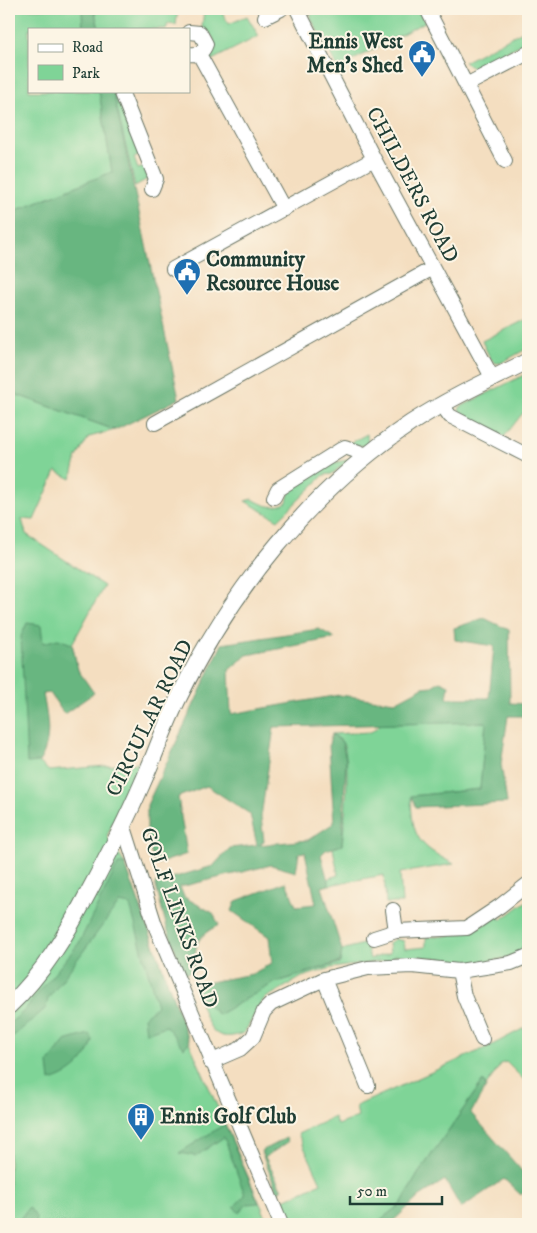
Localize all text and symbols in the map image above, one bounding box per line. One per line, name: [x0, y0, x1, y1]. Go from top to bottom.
legend: [28, 28, 190, 92]
place label: Ennis West Men's Shed: [307, 29, 404, 79]
text: Road: [72, 38, 104, 57]
public building icon: Ennis West Men's Shed: [407, 39, 437, 78]
text: Park: [72, 64, 101, 83]
street label: CHILDERS ROAD: [360, 103, 464, 267]
place label: Community Resource House: [206, 247, 340, 297]
public building icon: Community Resource House: [172, 257, 202, 296]
street label: CIRCULAR ROAD: [101, 635, 199, 801]
street label: GOLF LINKS ROAD: [134, 824, 224, 1012]
building icon: Ennis Golf Club: [126, 1102, 156, 1141]
place label: Ennis Golf Club: [160, 1104, 296, 1130]
scale bar: [350, 1173, 442, 1205]
text: 50 m: [357, 1182, 387, 1201]

